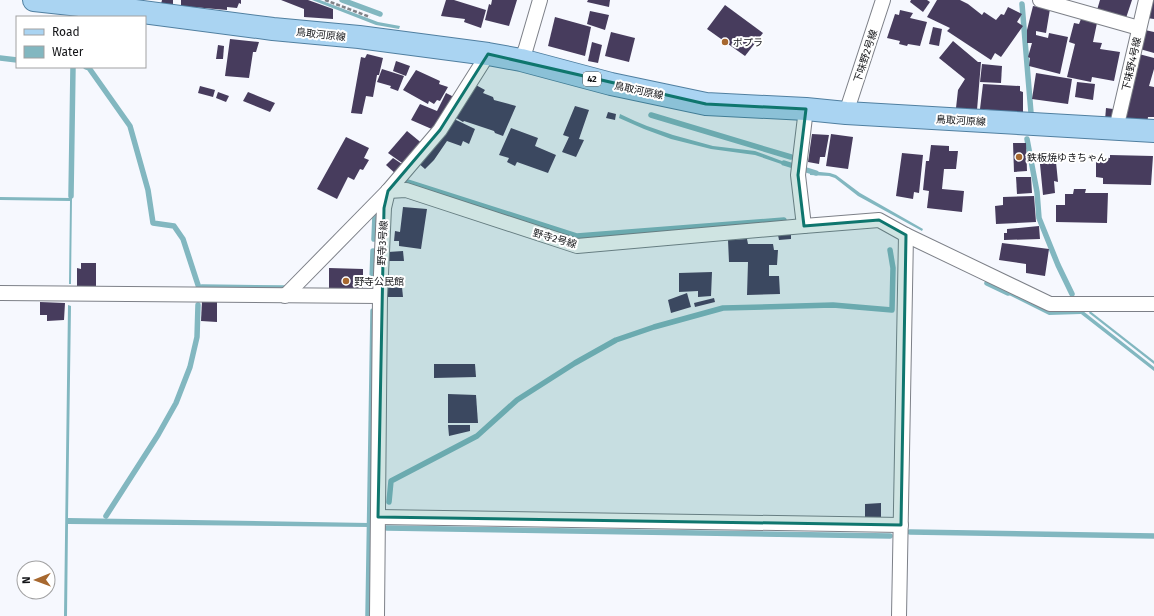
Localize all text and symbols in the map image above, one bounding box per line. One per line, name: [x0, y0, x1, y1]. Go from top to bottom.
legend: [16, 16, 146, 68]
text: Road: [52, 25, 80, 39]
street label: 鳥取河原線: [295, 26, 346, 44]
street label: 下味野2号線: [852, 28, 880, 84]
street label: 下味野4号線: [1120, 36, 1144, 93]
marker: ポプラ: [720, 37, 730, 47]
place label: ポプラ: [733, 37, 763, 49]
text: Water: [52, 45, 84, 59]
road number: 42: [583, 72, 601, 86]
street label: 鳥取河原線: [613, 80, 664, 102]
street label: 鳥取河原線: [936, 114, 986, 128]
marker: 鉄板焼ゆきちゃん: [1014, 152, 1024, 162]
place label: 鉄板焼ゆきちゃん: [1027, 152, 1107, 164]
street label: 野寺3号線: [376, 220, 390, 266]
street label: 野寺2号線: [531, 227, 578, 251]
marker: 野寺公民館: [341, 276, 351, 286]
place label: 野寺公民館: [354, 276, 404, 288]
north arrow: [16, 560, 56, 600]
text: N: [20, 576, 33, 584]

